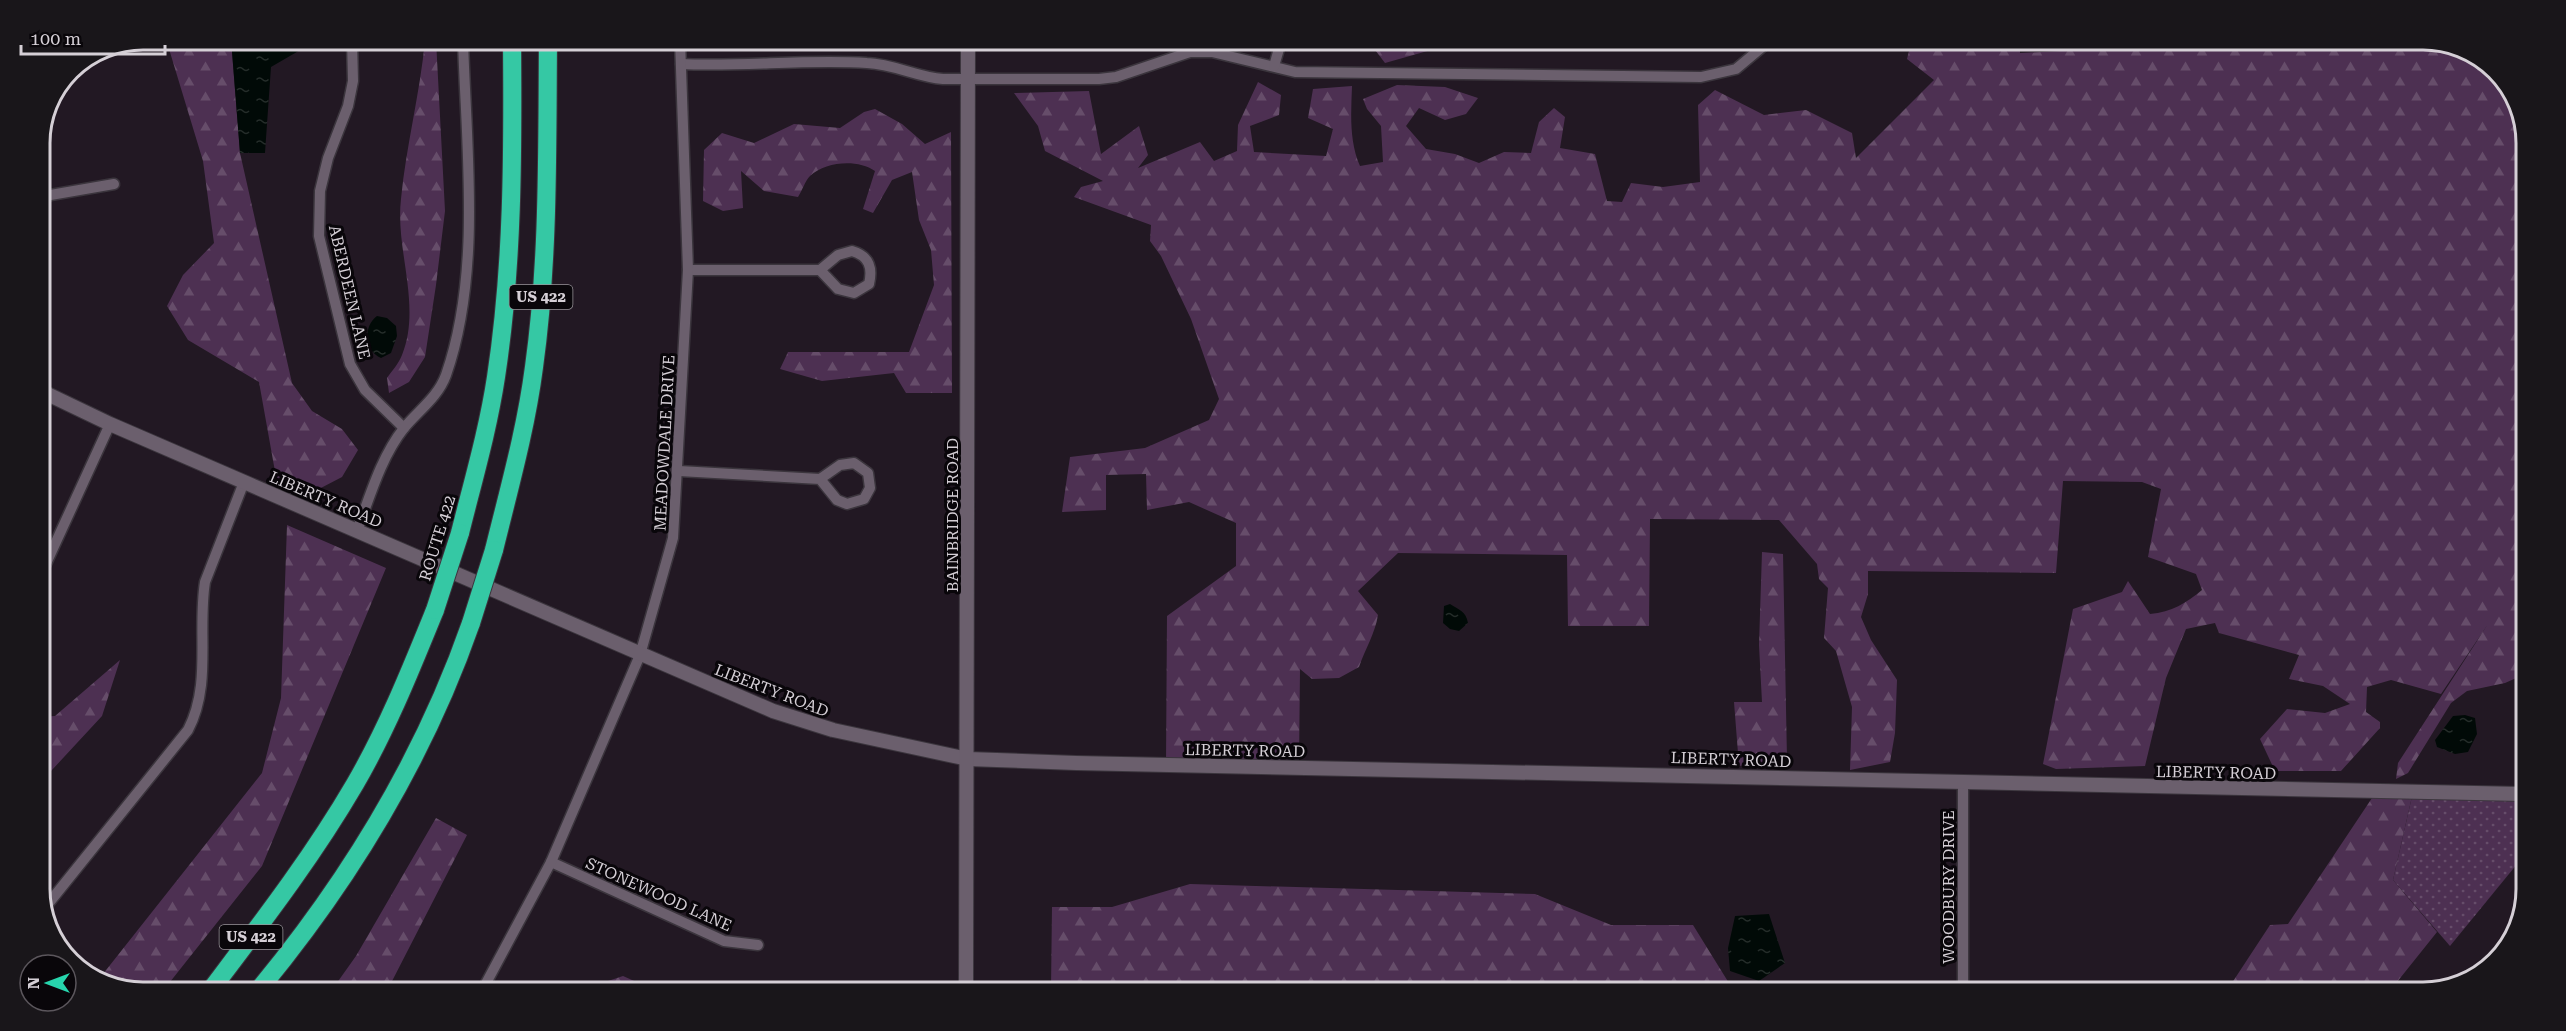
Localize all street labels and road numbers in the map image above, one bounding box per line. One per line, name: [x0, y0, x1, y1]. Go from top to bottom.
street label: ABERDEEN LANE: [325, 223, 374, 361]
road number: US 422: [510, 285, 572, 309]
street label: MEADOWDALE DRIVE: [650, 355, 679, 531]
street label: BAINBRIDGE ROAD: [943, 438, 962, 592]
street label: LIBERTY ROAD: [267, 467, 385, 532]
street label: ROUTE 422: [415, 493, 460, 583]
street label: LIBERTY ROAD: [712, 660, 831, 721]
street label: LIBERTY ROAD: [1185, 740, 1305, 761]
street label: LIBERTY ROAD: [1670, 748, 1792, 771]
street label: LIBERTY ROAD: [2156, 762, 2276, 783]
street label: WOODBURY DRIVE: [1939, 810, 1958, 964]
street label: STONEWOOD LANE: [583, 854, 735, 935]
road number: US 422: [220, 925, 282, 949]

